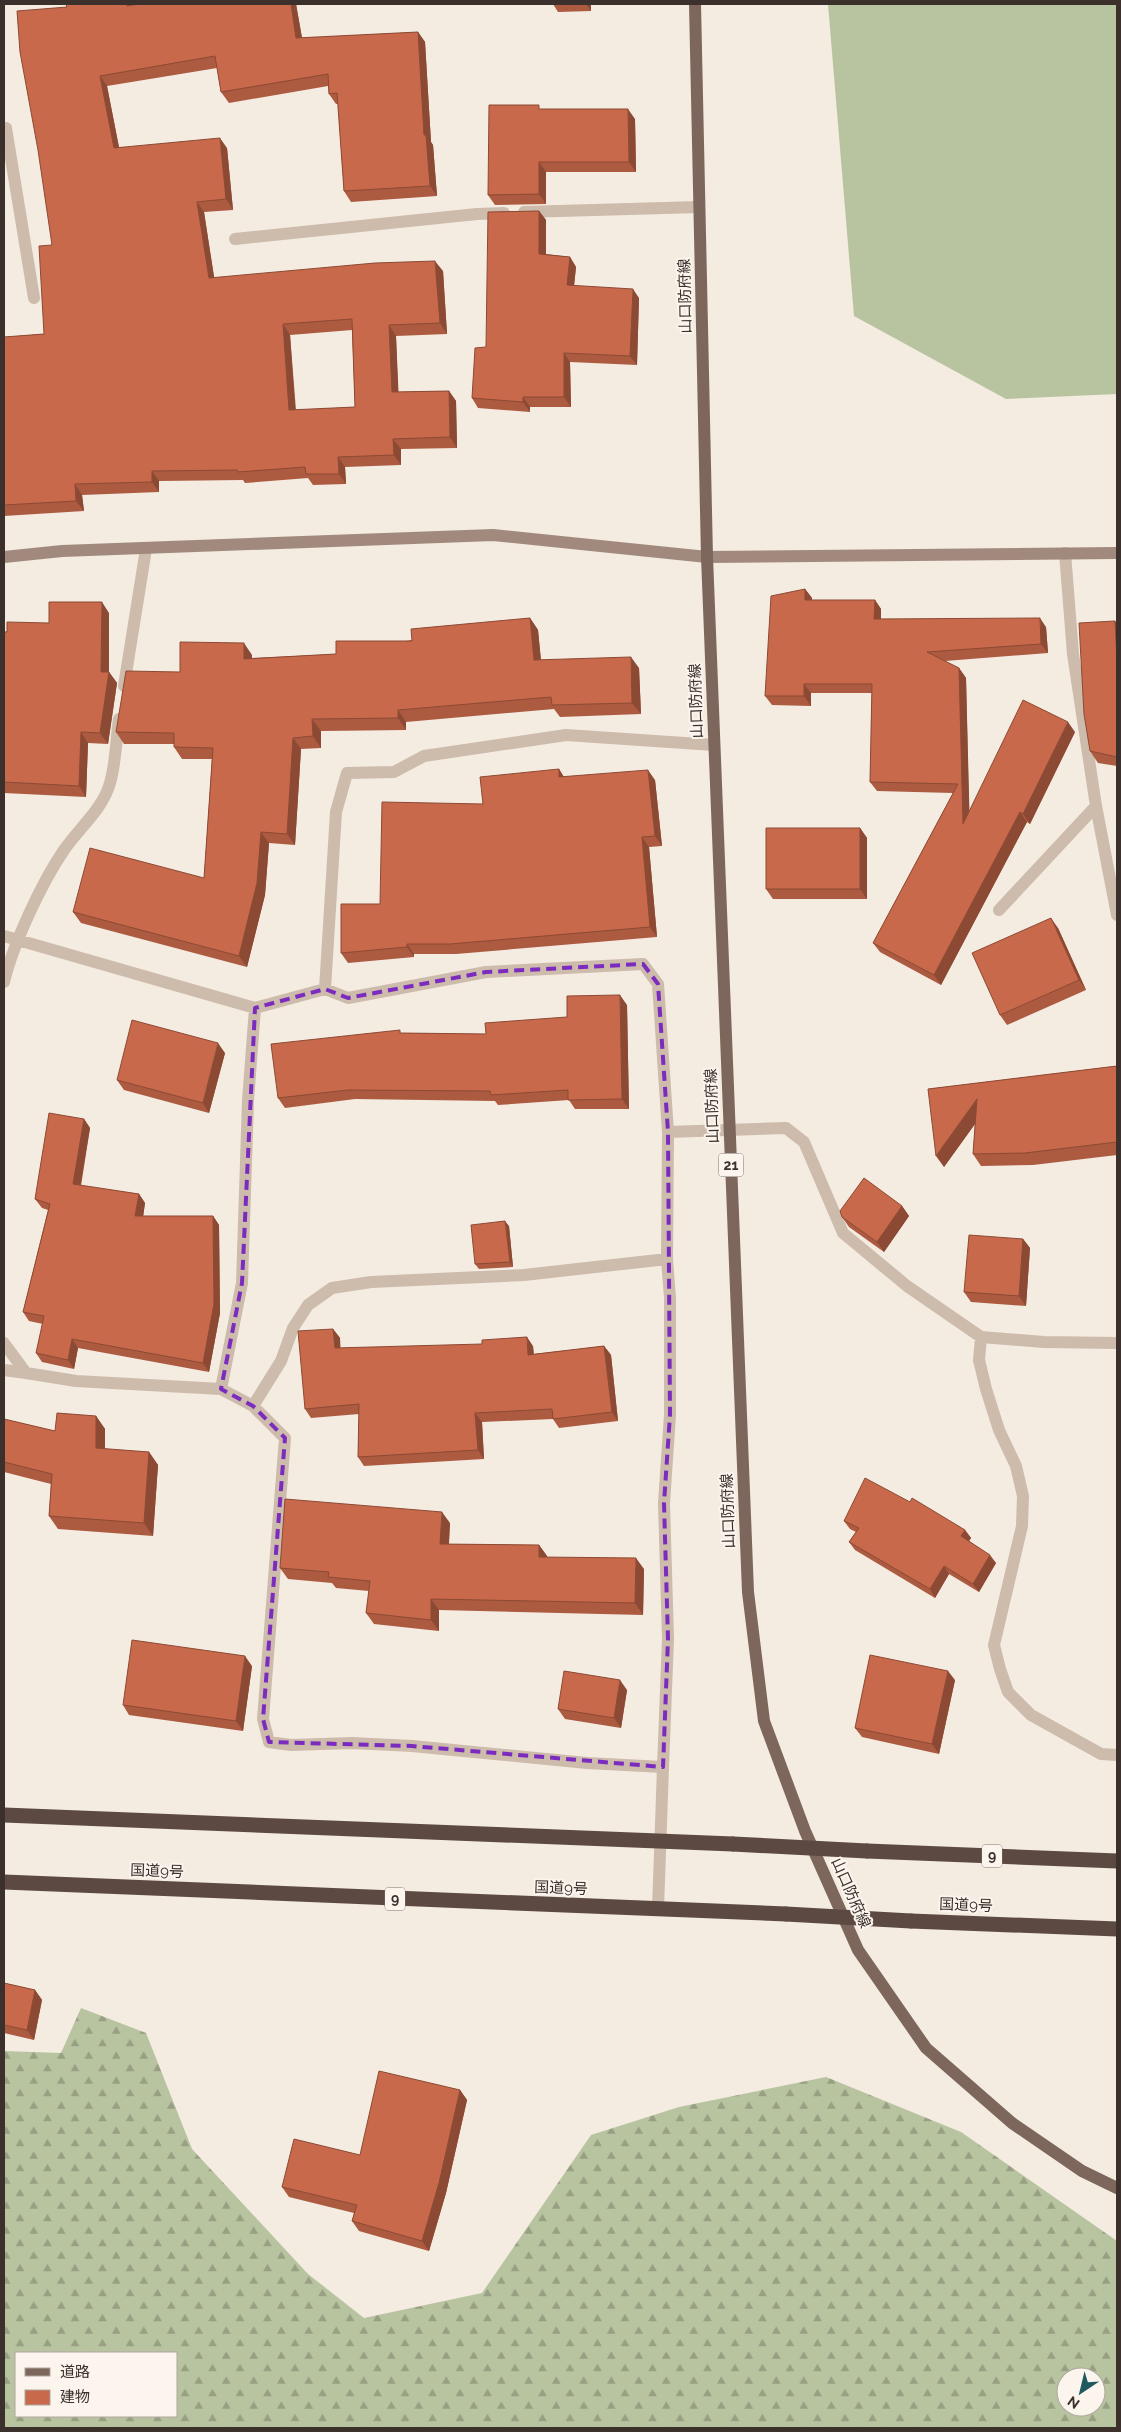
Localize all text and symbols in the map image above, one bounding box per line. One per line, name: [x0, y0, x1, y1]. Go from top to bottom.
street label: 山口防府線: [675, 258, 695, 334]
street label: 山口防府線: [686, 663, 706, 739]
street label: 山口防府線: [702, 1068, 722, 1144]
road number: 21: [718, 1154, 744, 1176]
street label: 山口防府線: [718, 1473, 738, 1549]
road number: 9: [982, 1844, 1002, 1868]
street label: 山口防府線: [828, 1855, 874, 1931]
street label: 国道9号: [130, 1861, 184, 1881]
street label: 国道9号: [534, 1878, 588, 1898]
road number: 9: [385, 1888, 405, 1910]
street label: 国道9号: [939, 1895, 993, 1915]
legend: [15, 2352, 178, 2417]
text: 道路: [60, 2363, 90, 2381]
north arrow: [1056, 2367, 1106, 2417]
text: 建物: [60, 2388, 90, 2406]
text: N: [1065, 2393, 1083, 2412]

